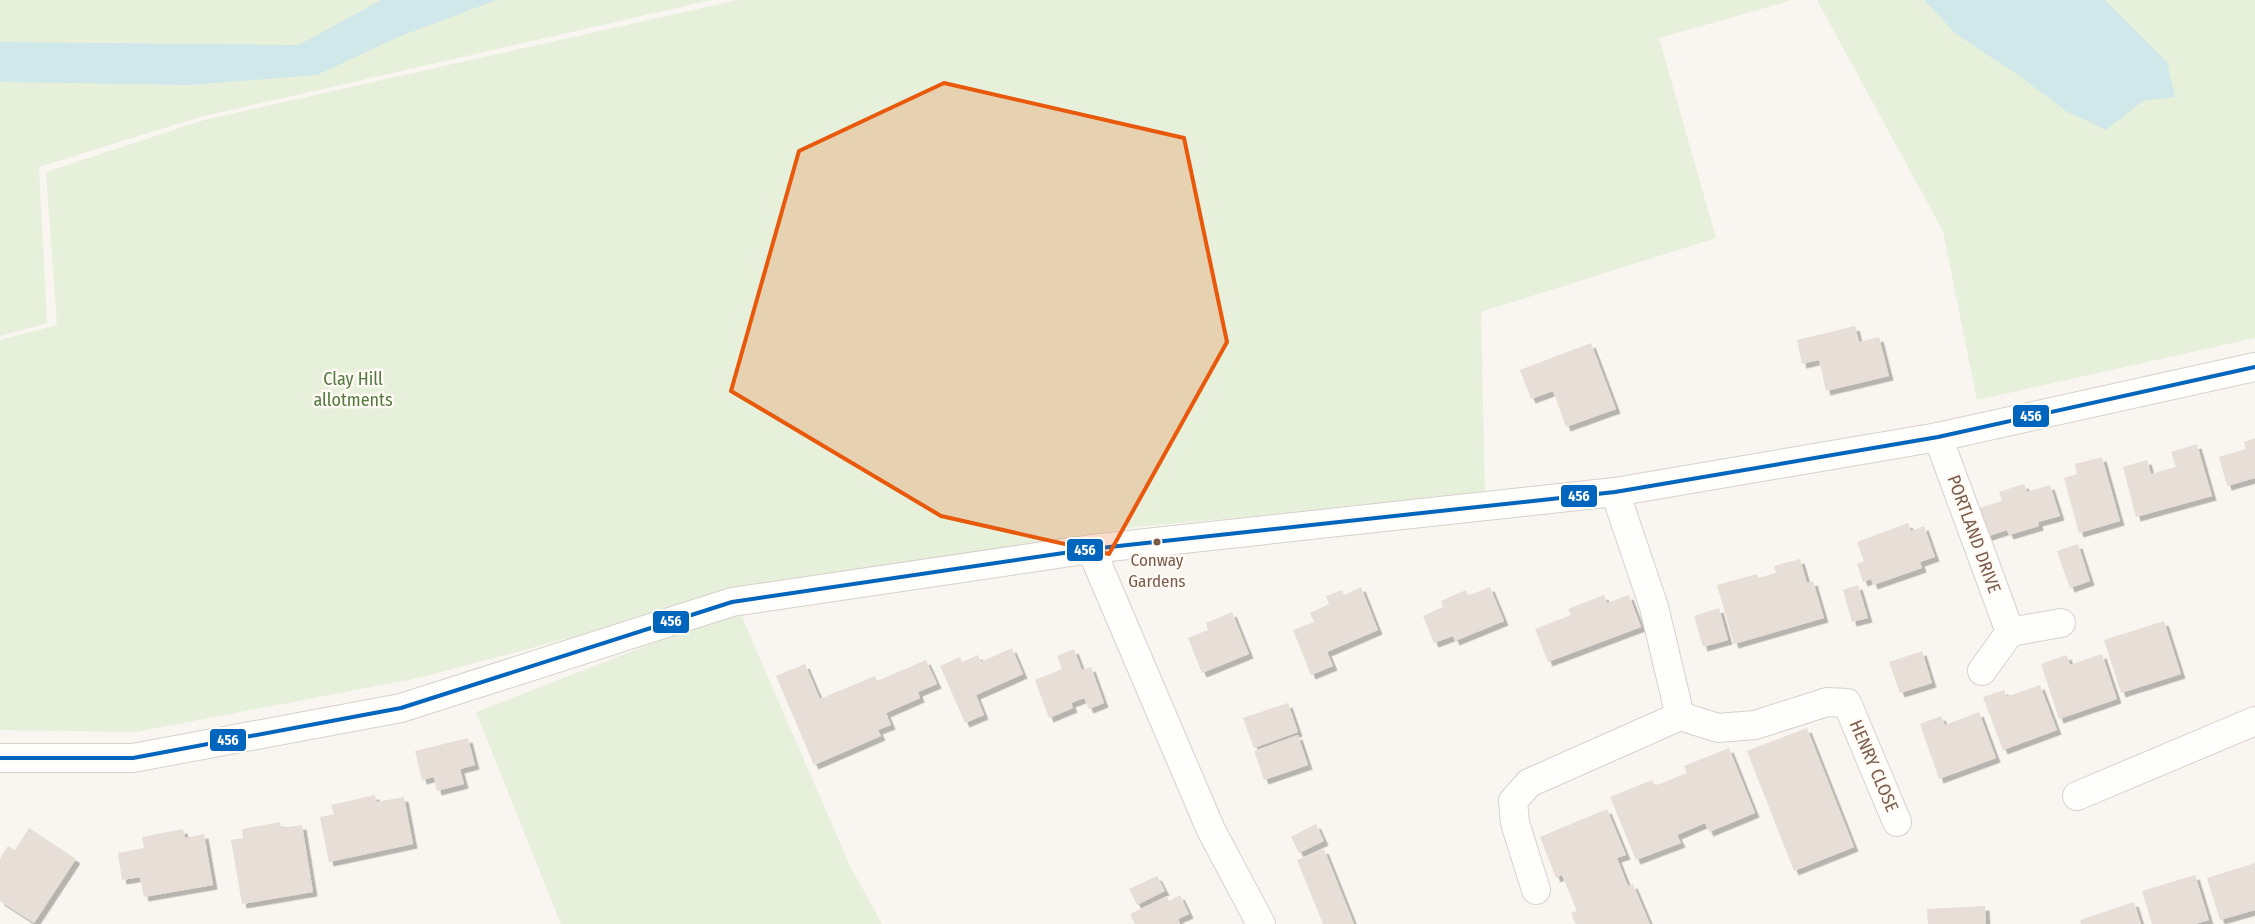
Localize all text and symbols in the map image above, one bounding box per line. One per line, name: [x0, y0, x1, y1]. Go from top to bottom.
park label: Clay Hill allotments: [313, 368, 393, 411]
line badge: 456: [2012, 404, 2050, 428]
text: 456: [2020, 408, 2042, 425]
street label: PORTLAND DRIVE: [1942, 472, 2006, 596]
line badge: 456: [1560, 484, 1598, 508]
text: 456: [1568, 488, 1590, 505]
marker: Conway Gardens: [1152, 537, 1162, 547]
line badge: 456: [1066, 538, 1104, 562]
text: 456: [1074, 542, 1096, 559]
place label: Conway Gardens: [1128, 550, 1186, 592]
line badge: 456: [652, 610, 690, 634]
text: 456: [660, 613, 682, 630]
street label: HENRY CLOSE: [1845, 717, 1903, 815]
line badge: 456: [209, 728, 247, 752]
text: 456: [217, 732, 239, 749]

